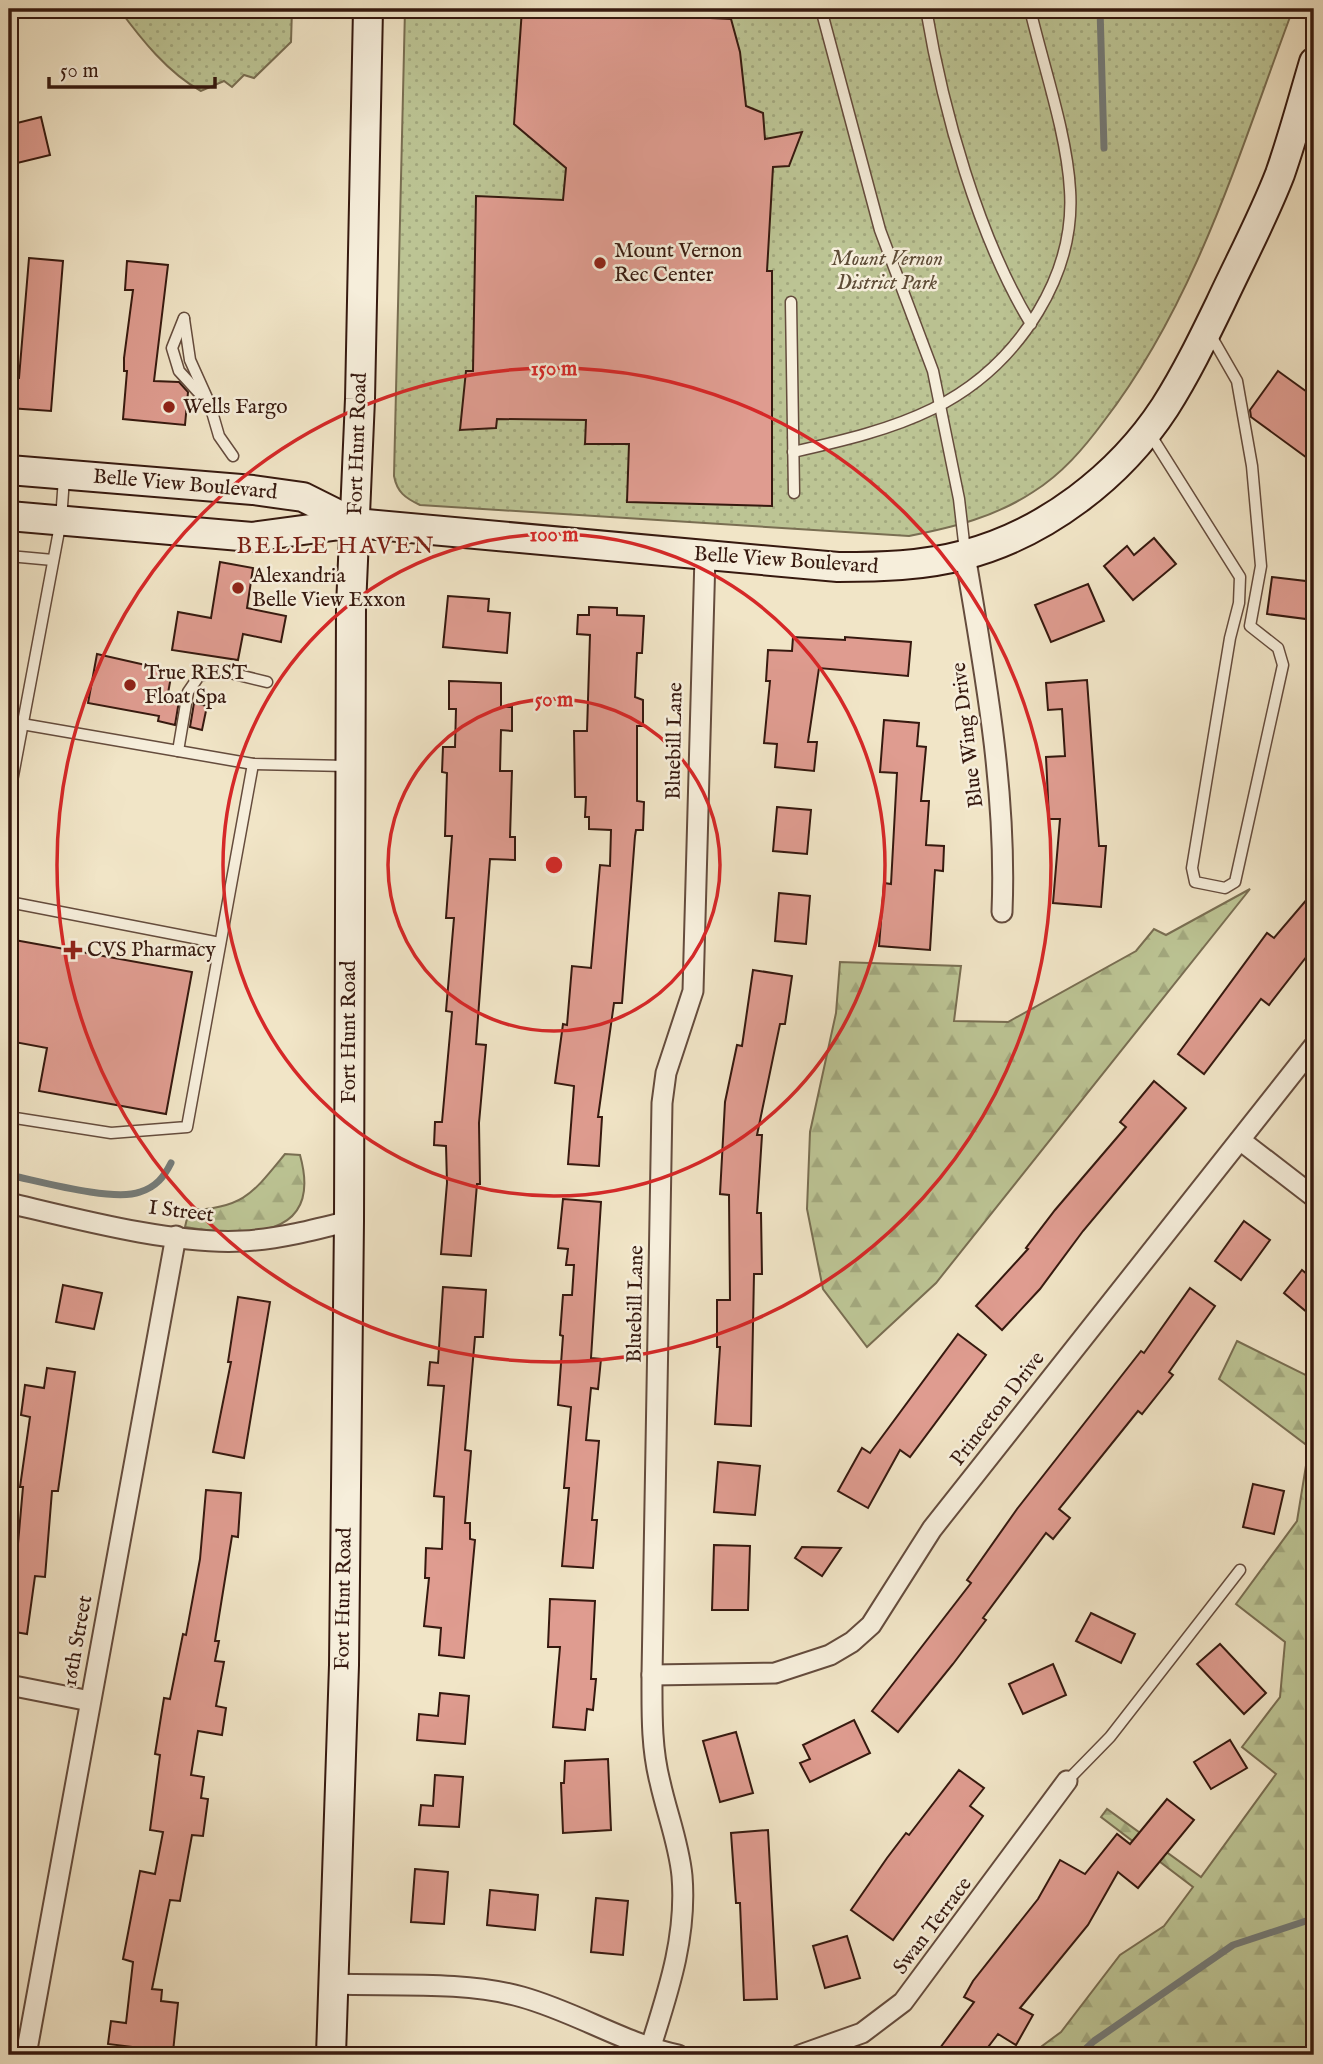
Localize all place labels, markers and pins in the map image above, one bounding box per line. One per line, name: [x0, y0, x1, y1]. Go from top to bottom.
place label: Mount Vernon Rec Center: [614, 238, 742, 289]
marker: Mount Vernon Rec Center: [592, 255, 608, 271]
place label: Wells Fargo: [183, 394, 288, 421]
marker: Wells Fargo: [161, 399, 177, 415]
place label: Alexandria Belle View Exxon: [251, 563, 406, 614]
marker: Alexandria Belle View Exxon: [230, 580, 246, 596]
place label: True REST Float Spa: [144, 660, 248, 711]
marker: True REST Float Spa: [122, 677, 138, 693]
centre of rings: [542, 853, 566, 877]
place label: CVS Pharmacy: [87, 937, 217, 964]
marker: CVS Pharmacy: [65, 942, 81, 958]

